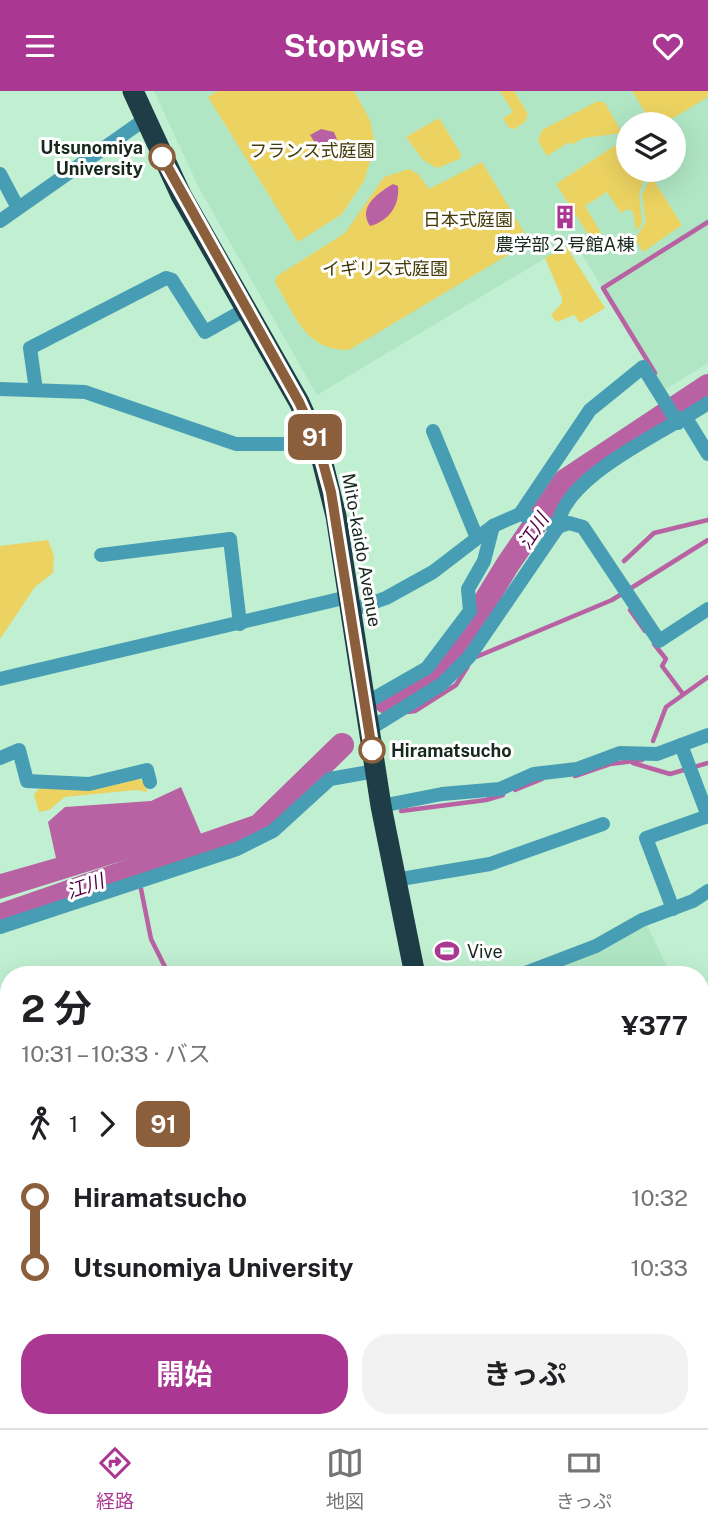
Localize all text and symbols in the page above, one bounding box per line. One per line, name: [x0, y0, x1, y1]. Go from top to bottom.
icon: menu: [21, 27, 59, 65]
text: Stopwise: [284, 27, 424, 64]
icon: heart: [649, 27, 687, 65]
map controls: [616, 112, 686, 182]
button: layers: [616, 112, 686, 182]
place label: Utsunomiya University: [40, 137, 143, 179]
park label: フランス式庭園: [249, 140, 375, 161]
marker: Utsunomiya University: [149, 144, 175, 170]
building icon: 農学部２号館A棟: [551, 203, 579, 231]
park label: 日本式庭園: [423, 209, 513, 230]
place label: 農学部２号館A棟: [496, 234, 634, 255]
park label: イギリス式庭園: [322, 258, 448, 279]
line badge: 91: [284, 414, 346, 460]
text: 91: [302, 423, 328, 451]
street label: Mito-kaido Avenue: [338, 472, 386, 628]
water label: 江川: [513, 507, 554, 553]
marker: Hiramatsucho: [359, 737, 385, 763]
place label: Hiramatsucho: [391, 740, 512, 761]
water label: 江川: [63, 869, 108, 903]
sports icon: Vive: [433, 937, 461, 965]
place label: Vive: [467, 941, 503, 962]
text: 2 分: [21, 986, 92, 1031]
text: ¥377: [621, 1010, 688, 1041]
text: 10:31 – 10:33 · バス: [21, 1040, 211, 1067]
icon: walk: [21, 1105, 59, 1143]
icon: forward: [88, 1105, 126, 1143]
text: 1: [69, 1110, 78, 1137]
text: 91: [150, 1110, 176, 1138]
text: Hiramatsucho: [73, 1182, 247, 1213]
text: 10:32: [631, 1184, 688, 1211]
text: Utsunomiya University: [73, 1252, 353, 1283]
text: 10:33: [631, 1254, 688, 1281]
button: 開始: [21, 1334, 348, 1414]
button: きっぷ: [362, 1334, 688, 1414]
tab: 経路: [96, 1444, 134, 1513]
tab: 地図: [326, 1444, 364, 1513]
tab: きっぷ: [556, 1444, 612, 1513]

